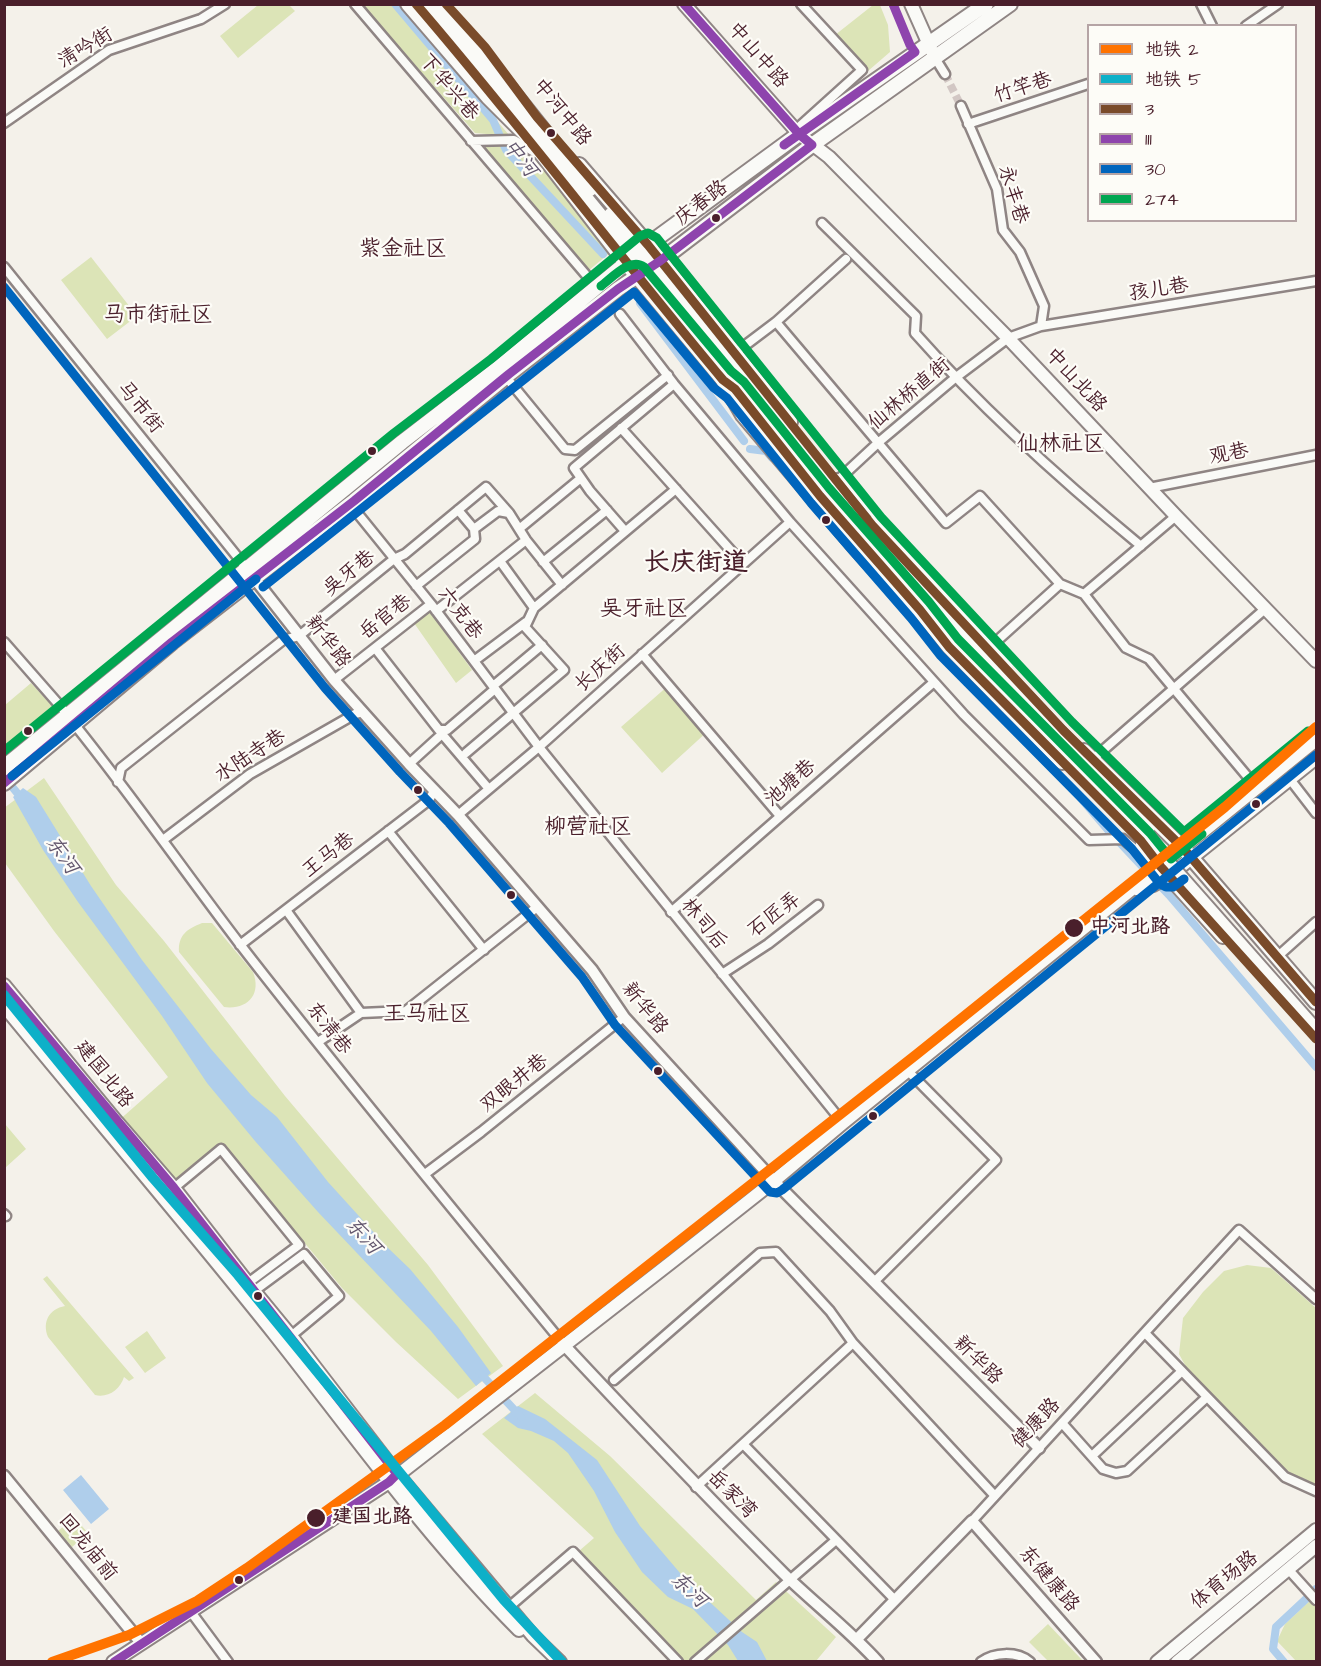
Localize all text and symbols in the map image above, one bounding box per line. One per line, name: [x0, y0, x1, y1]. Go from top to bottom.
street label: 中山中路: [722, 18, 792, 94]
street label: 清吟街: [54, 23, 118, 75]
legend: [1087, 24, 1297, 222]
text: 地铁 2: [1145, 37, 1199, 62]
street label: 下华兴巷: [413, 50, 483, 126]
text: 地铁 5: [1145, 67, 1201, 92]
street label: 竹竿巷: [991, 68, 1055, 110]
street label: 中河中路: [527, 74, 595, 152]
text: 3: [1145, 97, 1154, 122]
unlabelled marker: [545, 127, 557, 139]
text: 111: [1145, 127, 1152, 152]
water label: 中河: [496, 135, 542, 183]
text: 30: [1145, 157, 1166, 182]
street label: 永丰巷: [992, 163, 1032, 227]
street label: 庆春路: [671, 176, 733, 232]
text: 274: [1145, 187, 1179, 212]
unlabelled marker: [710, 212, 722, 224]
district label: 紫金社区: [359, 237, 447, 263]
street label: 孩儿巷: [1127, 274, 1191, 308]
district label: 马市街社区: [103, 303, 213, 329]
street label: 中山北路: [1039, 344, 1111, 418]
street label: 仙林桥直街: [864, 354, 956, 436]
street label: 马市街: [111, 377, 167, 439]
district label: 仙林社区: [1017, 432, 1105, 458]
street label: 观巷: [1207, 439, 1251, 471]
unlabelled marker: [366, 445, 378, 457]
unlabelled marker: [820, 514, 832, 526]
street label: 吴牙巷: [319, 546, 381, 602]
district label: 长庆街道: [644, 549, 748, 581]
street label: 六克巷: [431, 583, 487, 645]
street label: 岳官巷: [355, 590, 417, 646]
district label: 吴牙社区: [600, 597, 688, 623]
street label: 新华路: [299, 611, 355, 673]
street label: 长庆街: [571, 640, 631, 698]
unlabelled marker: [22, 725, 34, 737]
street label: 水陆寺巷: [211, 725, 291, 789]
street label: 池塘巷: [760, 755, 822, 813]
unlabelled marker: [412, 784, 424, 796]
unlabelled marker: [1250, 798, 1262, 810]
district label: 柳营社区: [544, 815, 632, 841]
street label: 王马巷: [298, 828, 360, 884]
water label: 东河: [39, 832, 83, 880]
street label: 石匠弄: [744, 888, 806, 944]
unlabelled marker: [505, 889, 517, 901]
street label: 林司后: [675, 894, 731, 956]
place label: 中河北路: [1090, 916, 1170, 940]
marker: 中河北路: [1063, 917, 1085, 939]
street label: 新华路: [616, 978, 672, 1040]
street label: 东清巷: [300, 998, 356, 1060]
district label: 王马社区: [383, 1002, 471, 1028]
street label: 建国北路: [69, 1036, 137, 1114]
street label: 双眼井巷: [476, 1050, 554, 1118]
unlabelled marker: [652, 1065, 664, 1077]
unlabelled marker: [867, 1110, 879, 1122]
water label: 东河: [339, 1213, 385, 1261]
unlabelled marker: [252, 1290, 264, 1302]
street label: 新华路: [947, 1331, 1007, 1391]
street label: 健康路: [1008, 1394, 1066, 1454]
street label: 岳家湾: [701, 1465, 761, 1525]
place label: 建国北路: [332, 1506, 412, 1530]
marker: 建国北路: [305, 1507, 327, 1529]
street label: 回龙庙前: [53, 1509, 121, 1587]
street label: 东健康路: [1013, 1542, 1083, 1618]
street label: 体育场路: [1186, 1547, 1264, 1615]
water label: 东河: [664, 1567, 712, 1615]
unlabelled marker: [233, 1574, 245, 1586]

